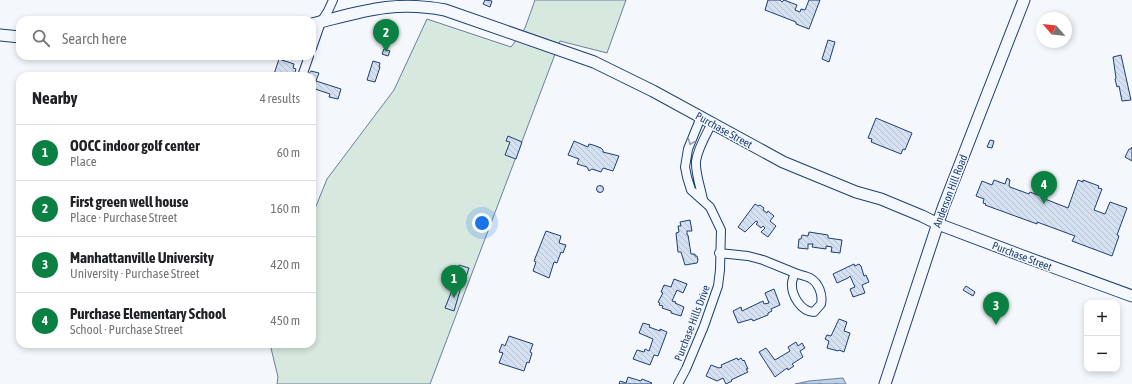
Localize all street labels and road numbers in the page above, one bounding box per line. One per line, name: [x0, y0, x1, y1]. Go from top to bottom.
street label: Purchase Street: [694, 109, 754, 151]
street label: Anderson Hill Road: [931, 153, 969, 229]
street label: Purchase Street: [990, 239, 1054, 273]
street label: Purchase Hills Drive: [672, 283, 712, 363]

